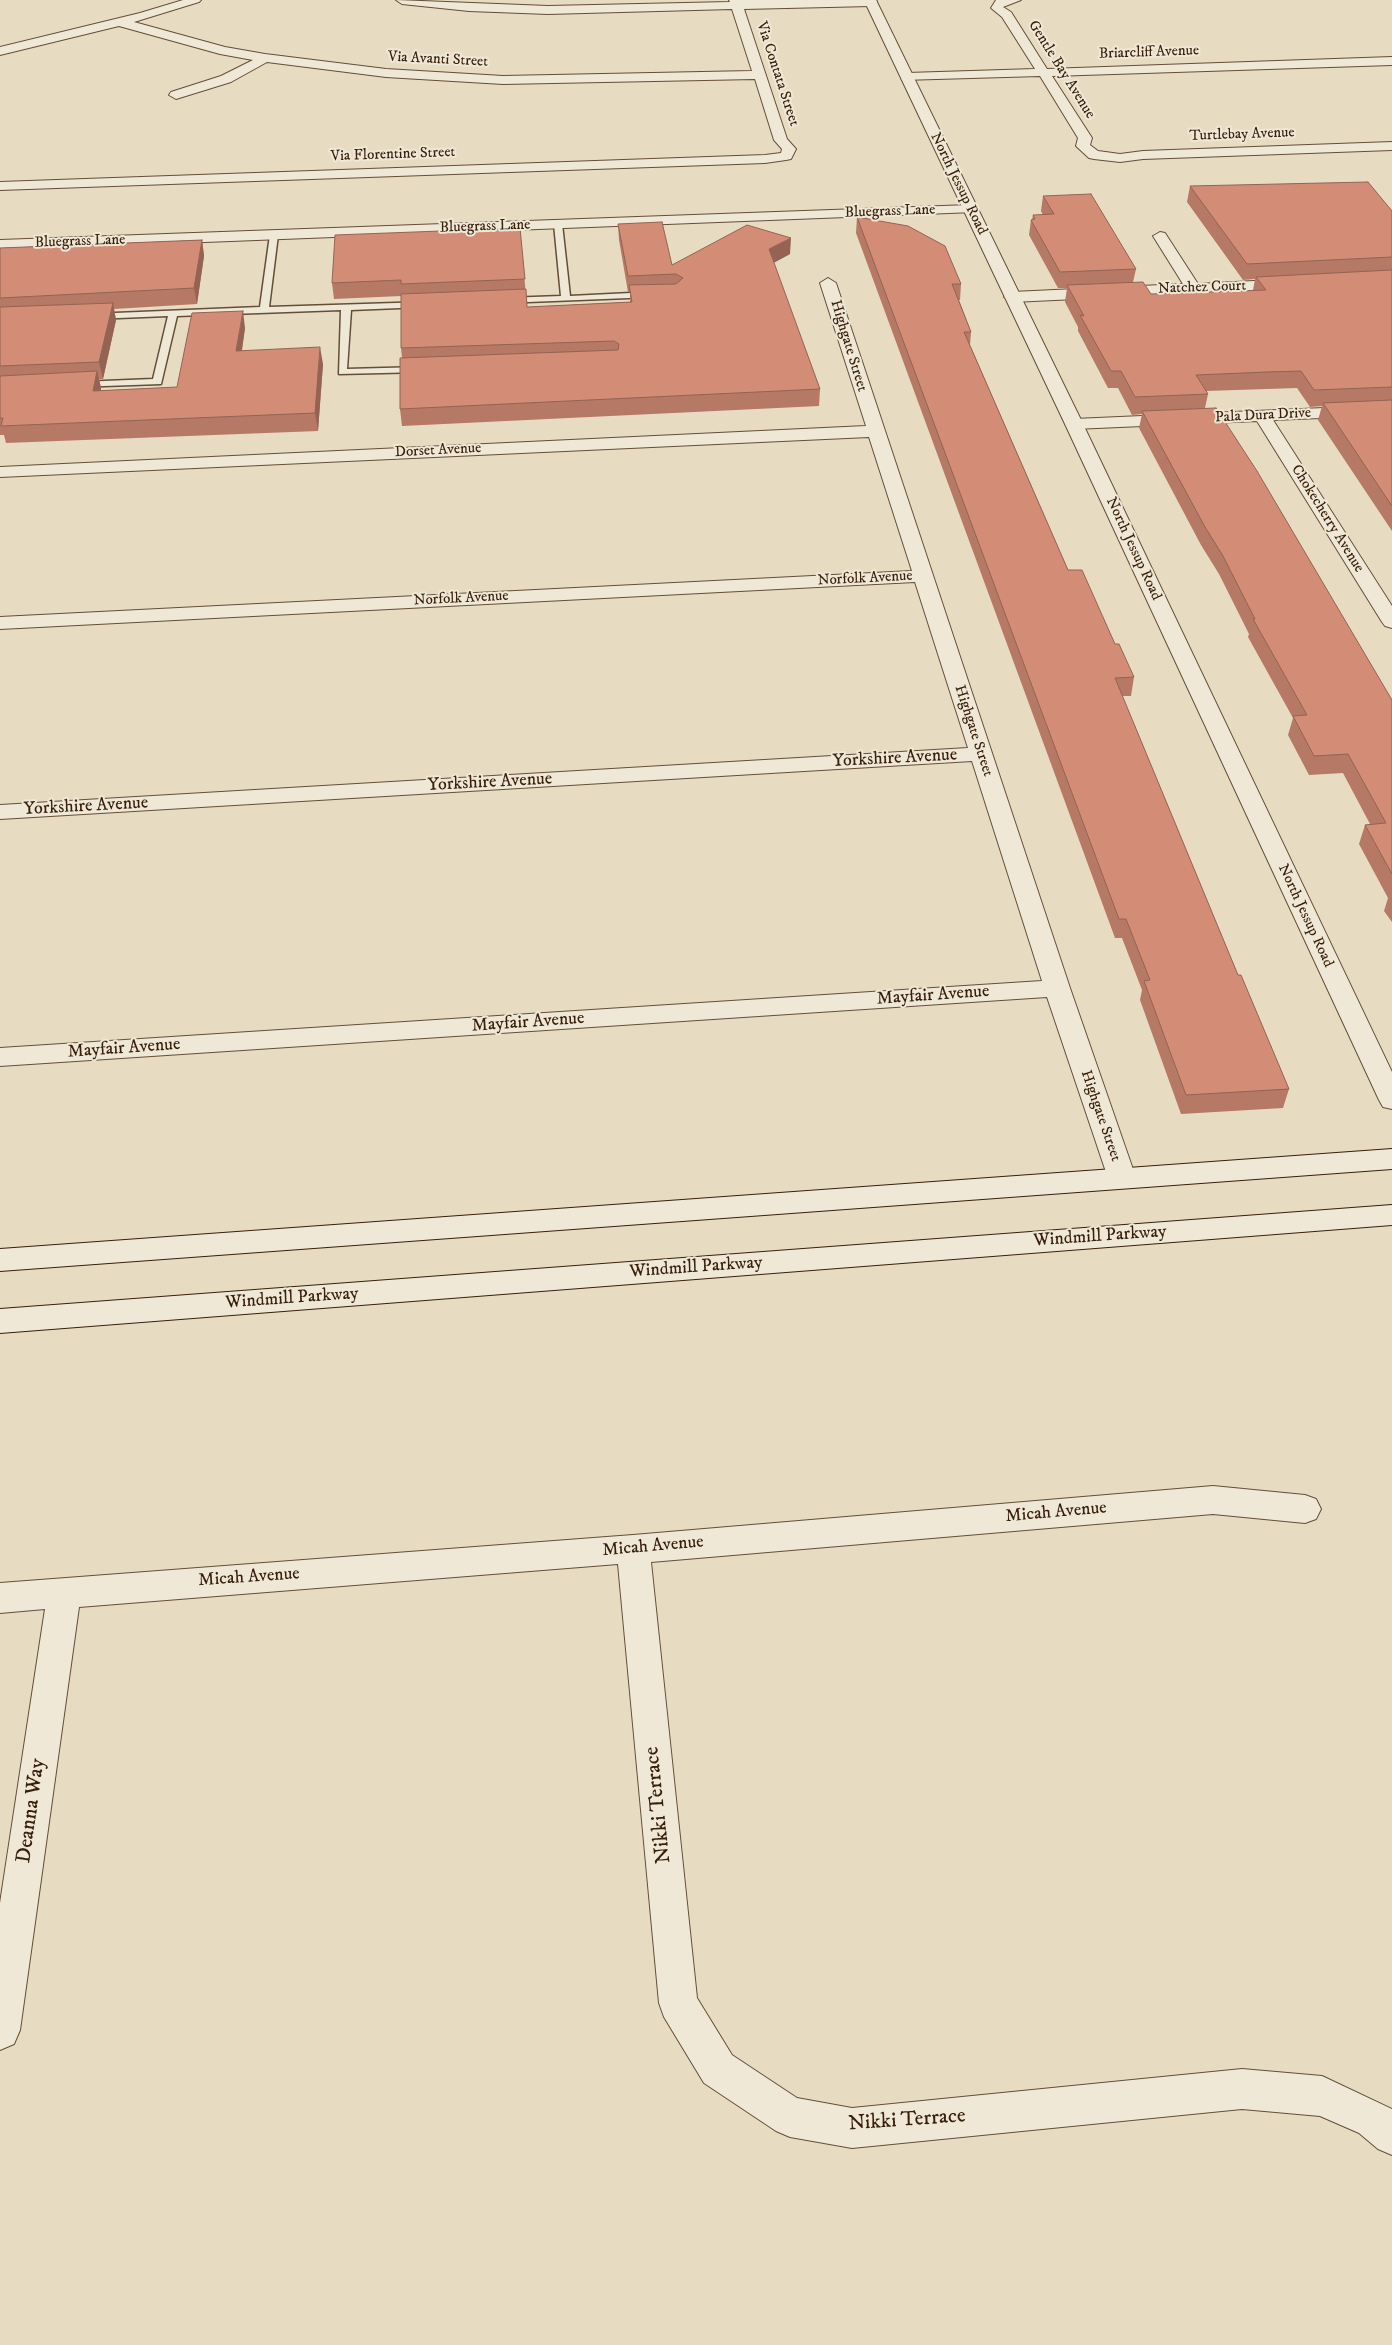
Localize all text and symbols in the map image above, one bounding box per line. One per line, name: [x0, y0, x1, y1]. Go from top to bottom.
street label: Gentle Bay Avenue: [1024, 18, 1098, 122]
street label: Via Contata Street: [752, 19, 802, 129]
street label: Briarcliff Avenue: [1099, 42, 1199, 64]
street label: Via Avanti Street: [387, 48, 489, 72]
street label: Turtlebay Avenue: [1189, 124, 1295, 146]
street label: North Jessup Road: [925, 130, 991, 238]
street label: Via Florentine Street: [330, 144, 456, 166]
street label: Bluegrass Lane: [844, 201, 936, 223]
street label: Bluegrass Lane: [439, 216, 531, 238]
street label: Bluegrass Lane: [34, 231, 126, 253]
street label: Natchez Court: [1158, 277, 1246, 299]
street label: Highgate Street: [826, 298, 870, 394]
street label: Pala Dura Drive: [1215, 404, 1311, 428]
street label: Dorset Avenue: [394, 440, 482, 462]
street label: Chokecherry Avenue: [1287, 462, 1367, 576]
street label: North Jessup Road: [1101, 495, 1165, 603]
street label: Norfolk Avenue: [817, 568, 913, 590]
street label: Norfolk Avenue: [413, 588, 509, 610]
street label: Highgate Street: [950, 683, 996, 779]
street label: Yorkshire Avenue: [832, 745, 958, 773]
street label: Yorkshire Avenue: [427, 769, 553, 797]
street label: Yorkshire Avenue: [23, 793, 149, 821]
street label: North Jessup Road: [1273, 862, 1337, 970]
street label: Mayfair Avenue: [876, 981, 990, 1011]
street label: Mayfair Avenue: [471, 1008, 585, 1038]
street label: Mayfair Avenue: [67, 1034, 181, 1064]
street label: Highgate Street: [1076, 1068, 1124, 1164]
street label: Windmill Parkway: [1033, 1222, 1167, 1252]
street label: Windmill Parkway: [629, 1253, 763, 1283]
street label: Windmill Parkway: [225, 1284, 359, 1314]
street label: Micah Avenue: [1004, 1498, 1108, 1528]
street label: Micah Avenue: [601, 1532, 705, 1562]
street label: Micah Avenue: [198, 1564, 300, 1592]
street label: Nikki Terrace: [640, 1745, 678, 1865]
street label: Deanna Way: [12, 1757, 52, 1865]
street label: Nikki Terrace: [847, 2104, 967, 2138]

